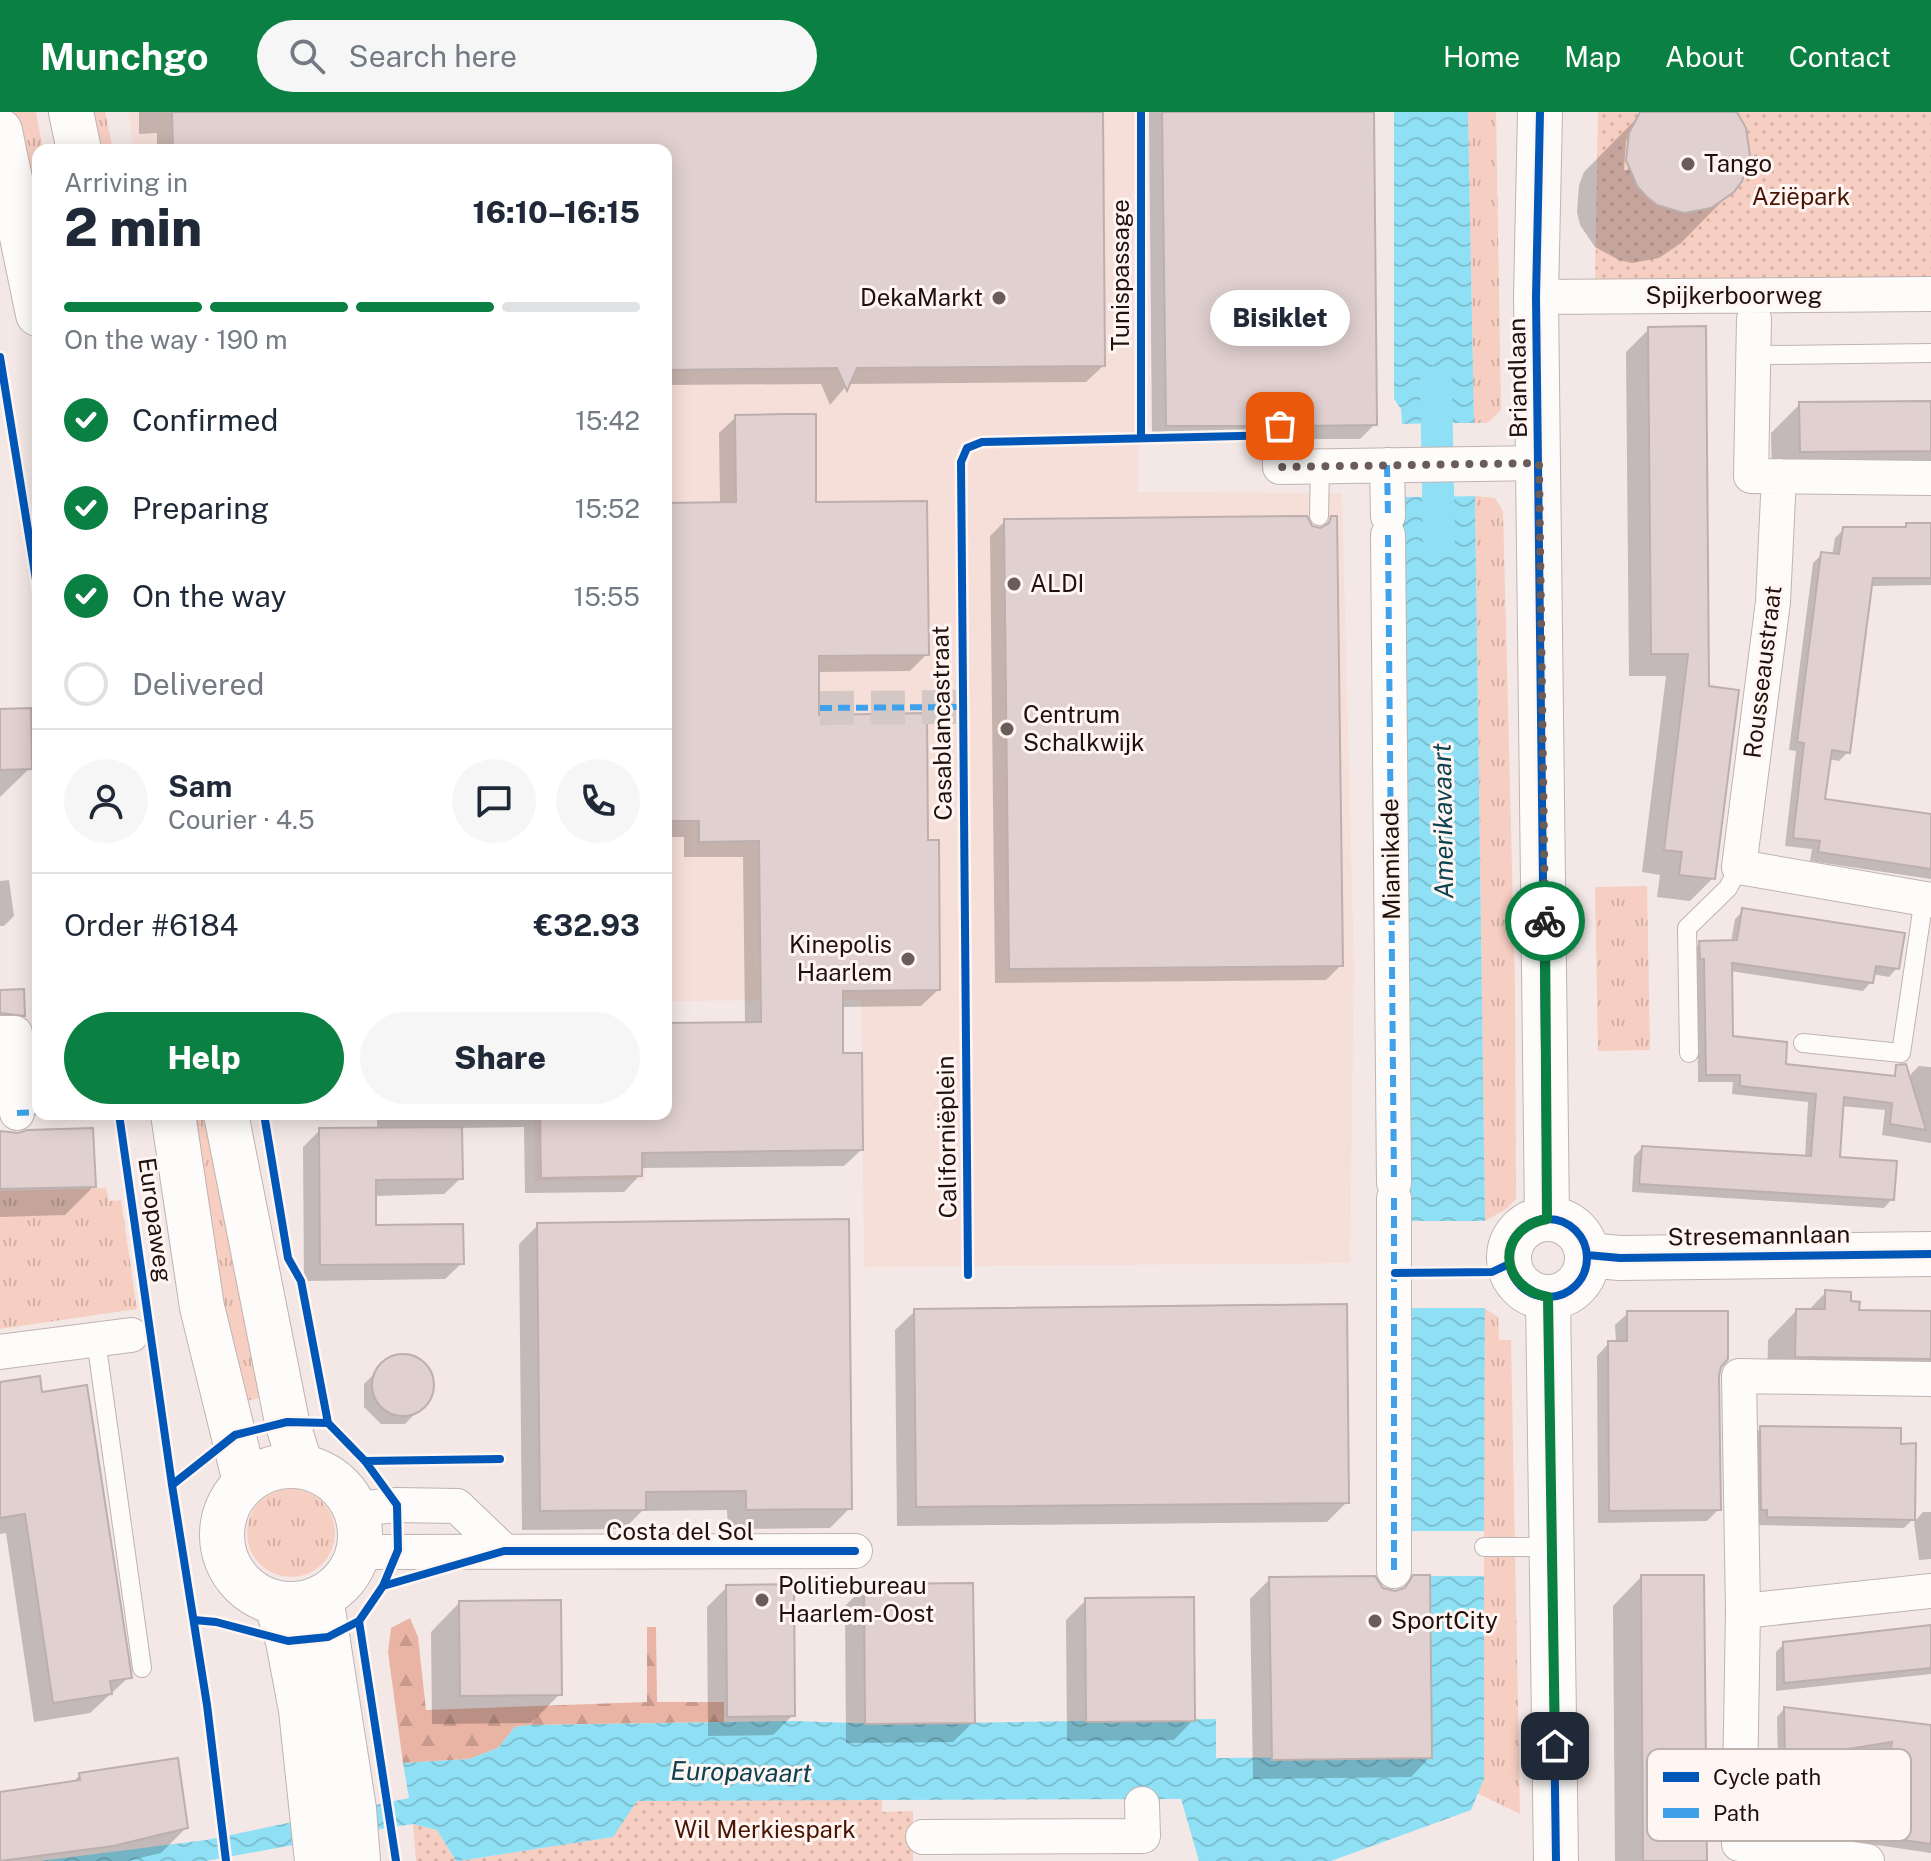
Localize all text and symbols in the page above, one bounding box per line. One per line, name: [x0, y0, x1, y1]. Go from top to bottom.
search box: [257, 20, 817, 92]
text: Munchgo: [40, 34, 209, 79]
icon: search: [285, 34, 329, 78]
text: Search here: [349, 38, 517, 74]
text: Home: [1443, 40, 1520, 73]
text: Map: [1564, 40, 1621, 73]
text: About: [1665, 40, 1745, 73]
text: Contact: [1789, 40, 1891, 73]
place label: Tango: [1704, 149, 1772, 177]
marker: Tango: [1679, 155, 1697, 173]
text: Arriving in: [64, 167, 188, 198]
park label: Aziëpark: [1752, 182, 1850, 210]
text: 16:10–16:15: [473, 194, 640, 230]
text: 2 min: [64, 197, 202, 258]
street label: Tunispassage: [1106, 199, 1134, 351]
street label: Spijkerboorweg: [1646, 281, 1822, 309]
place label: DekaMarkt: [860, 283, 983, 311]
marker: DekaMarkt: [990, 289, 1008, 307]
callout: Bisiklet: [1210, 290, 1350, 346]
text: Bisiklet: [1232, 302, 1328, 333]
street label: Briandlaan: [1502, 318, 1532, 439]
text: On the way · 190 m: [64, 324, 288, 355]
pin: [1246, 392, 1314, 460]
icon: check: [64, 398, 108, 442]
text: Confirmed: [132, 402, 278, 438]
icon: bag: [1258, 404, 1302, 448]
text: 15:42: [575, 405, 640, 436]
icon: check: [64, 486, 108, 530]
text: Preparing: [132, 490, 269, 526]
text: 15:52: [575, 493, 640, 524]
place label: ALDI: [1030, 569, 1084, 597]
icon: check: [64, 574, 108, 618]
marker: ALDI: [1005, 575, 1023, 593]
text: On the way: [132, 578, 286, 614]
text: 15:55: [574, 581, 640, 612]
street label: Rousseaustraat: [1738, 584, 1786, 760]
street label: Casablancastraat: [925, 625, 957, 821]
text: Delivered: [132, 666, 264, 702]
place label: Centrum Schalkwijk: [1023, 700, 1145, 756]
marker: Centrum Schalkwijk: [998, 720, 1016, 738]
water label: Amerikavaart: [1426, 743, 1459, 899]
button: person: [64, 759, 148, 843]
button: chat: [452, 759, 536, 843]
button: phone: [556, 759, 640, 843]
text: Sam: [168, 768, 232, 804]
street label: Miamikade: [1375, 798, 1405, 920]
text: Courier · 4.5: [168, 804, 315, 835]
courier: [1505, 881, 1585, 961]
icon: bike: [1523, 899, 1567, 943]
text: Order #6184: [64, 907, 238, 943]
text: €32.93: [534, 907, 640, 943]
place label: Kinepolis Haarlem: [789, 930, 892, 986]
marker: Kinepolis Haarlem: [899, 950, 917, 968]
button: Help: [64, 1012, 344, 1104]
button: Share: [360, 1012, 640, 1104]
street label: Californiëplein: [931, 1055, 961, 1219]
street label: Europaweg: [133, 1156, 179, 1284]
street label: Stresemannlaan: [1667, 1219, 1851, 1251]
street label: Costa del Sol: [606, 1517, 754, 1545]
place label: Politiebureau Haarlem-Oost: [778, 1571, 934, 1627]
marker: Politiebureau Haarlem-Oost: [753, 1591, 771, 1609]
place label: SportCity: [1391, 1606, 1498, 1634]
marker: SportCity: [1366, 1612, 1384, 1630]
pin: [1521, 1712, 1589, 1780]
icon: home: [1533, 1724, 1577, 1768]
legend: [1647, 1749, 1911, 1841]
water label: Europavaart: [670, 1755, 812, 1788]
text: Cycle path: [1713, 1764, 1821, 1790]
text: Path: [1713, 1800, 1760, 1826]
park label: Wil Merkiespark: [674, 1815, 856, 1843]

